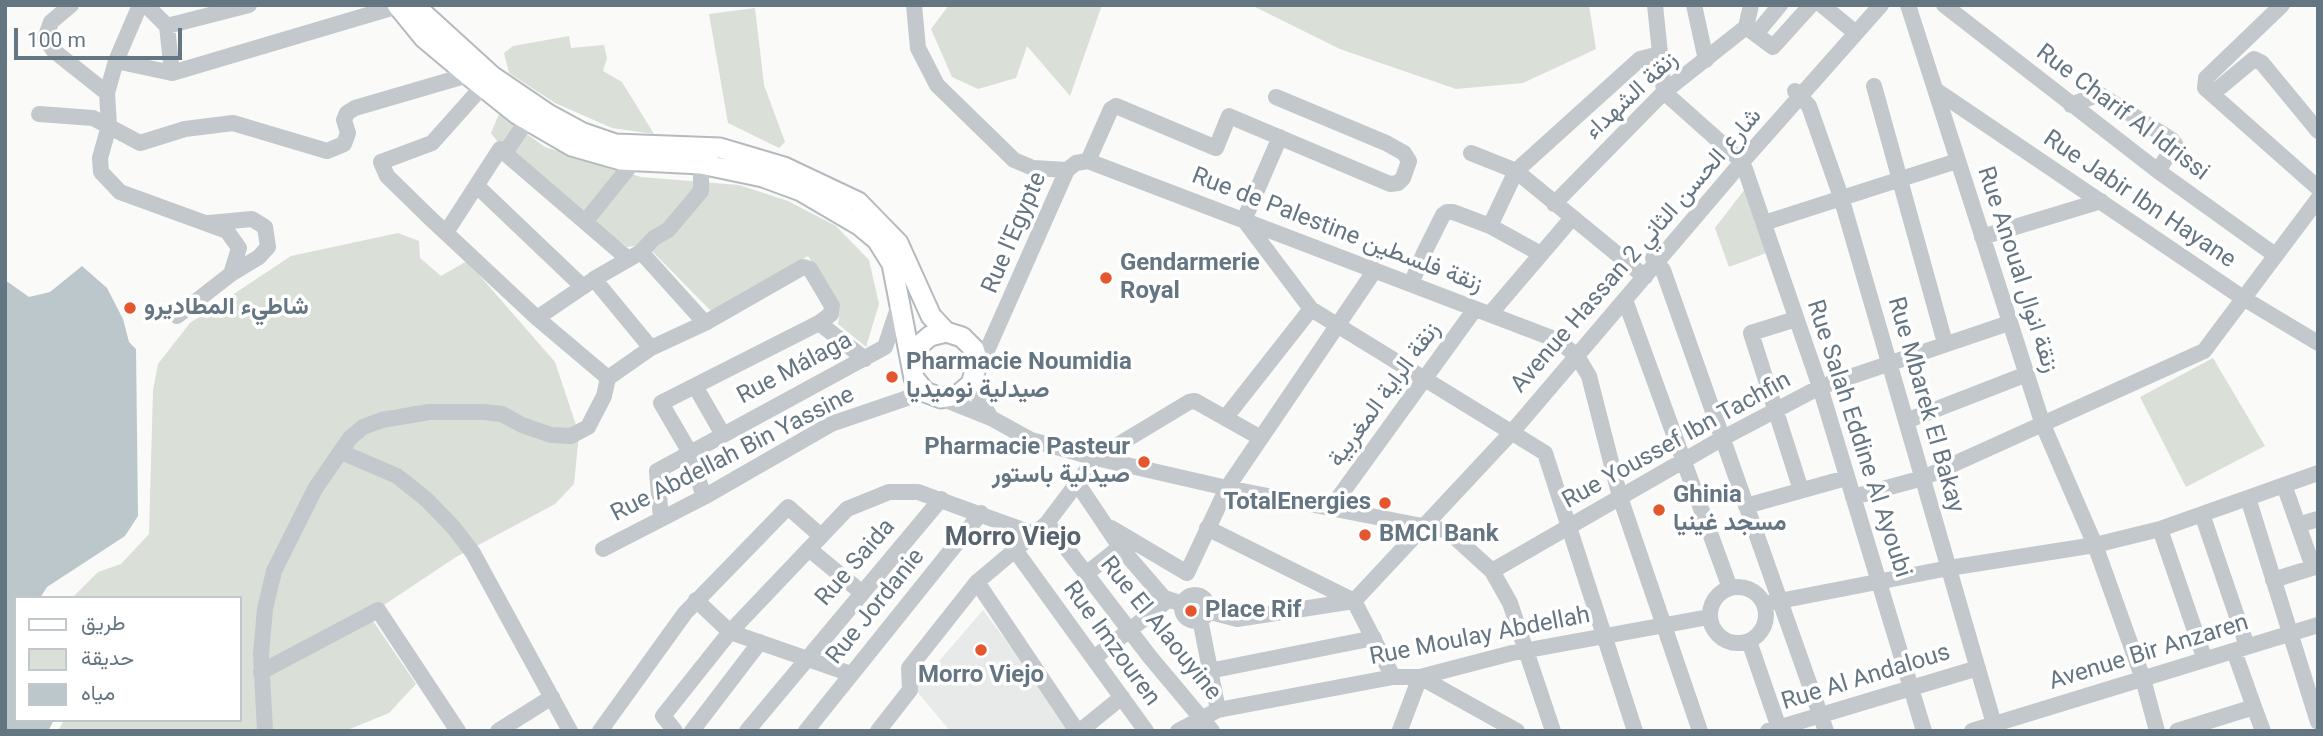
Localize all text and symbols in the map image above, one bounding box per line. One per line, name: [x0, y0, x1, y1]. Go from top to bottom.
scale bar: [18, 14, 186, 58]
text: 100 m: [27, 28, 86, 52]
street label: Rue Charif Al Idrissi: [2030, 39, 2214, 187]
street label: زنقة الشهداء: [1580, 46, 1684, 146]
street label: Avenue Hassan 2 شارع الحسن الثاني: [1505, 103, 1769, 399]
street label: Rue Jabir Ibn Hayane: [2037, 125, 2241, 275]
street label: Rue de Palestine زنقة فلسطين: [1188, 162, 1486, 300]
street label: Rue Anoual زنقة انوال: [1970, 163, 2064, 377]
street label: Rue l'Egypte: [977, 168, 1053, 298]
place label: Gendarmerie Royal: [1120, 250, 1260, 306]
marker: Gendarmerie Royal: [1098, 270, 1114, 286]
place label: شاطيء المطاديرو: [144, 294, 309, 322]
street label: Rue Mbarek El Bakay: [1880, 294, 1970, 516]
street label: Rue Salah Eddine Al Ayoubi: [1799, 297, 1917, 581]
marker: شاطيء المطاديرو: [122, 300, 138, 316]
street label: زنقة الراية المغربية: [1323, 317, 1447, 473]
street label: Rue Málaga: [733, 327, 857, 411]
place label: Pharmacie Noumidia صيدلية نوميديا: [906, 349, 1132, 405]
street label: Rue Youssef Ibn Tachfin: [1558, 366, 1796, 516]
marker: Pharmacie Noumidia صيدلية نوميديا: [884, 369, 900, 385]
street label: Rue Abdellah Bin Yassine: [607, 381, 859, 529]
place label: Pharmacie Pasteur صيدلية باستور: [924, 434, 1130, 490]
marker: Pharmacie Pasteur صيدلية باستور: [1136, 454, 1152, 470]
place label: Ghinia مسجد غينيا: [1673, 482, 1786, 538]
place label: TotalEnergies: [1223, 489, 1371, 517]
marker: TotalEnergies: [1377, 495, 1393, 511]
marker: Ghinia مسجد غينيا: [1651, 502, 1667, 518]
street label: Rue Saida: [810, 513, 902, 613]
place label: BMCI Bank: [1379, 521, 1498, 549]
district label: Morro Viejo: [945, 522, 1081, 554]
marker: BMCI Bank: [1357, 527, 1373, 543]
street label: Rue Jordanie: [821, 544, 931, 670]
street label: Rue El Alaouyine: [1093, 551, 1227, 707]
street label: Rue Imzouren: [1056, 576, 1166, 712]
legend: [14, 596, 242, 722]
place label: Place Rif: [1205, 597, 1301, 625]
street label: Rue Moulay Abdellah: [1367, 602, 1593, 672]
marker: Place Rif: [1183, 603, 1199, 619]
street label: Avenue Bir Anzaren: [2046, 609, 2252, 697]
text: طريق: [81, 611, 126, 635]
street label: Rue Al Andalous: [1778, 639, 1954, 717]
marker: Morro Viejo: [973, 642, 989, 658]
text: حديقة: [81, 646, 134, 670]
place label: Morro Viejo: [918, 662, 1044, 690]
text: مياه: [81, 681, 115, 705]

